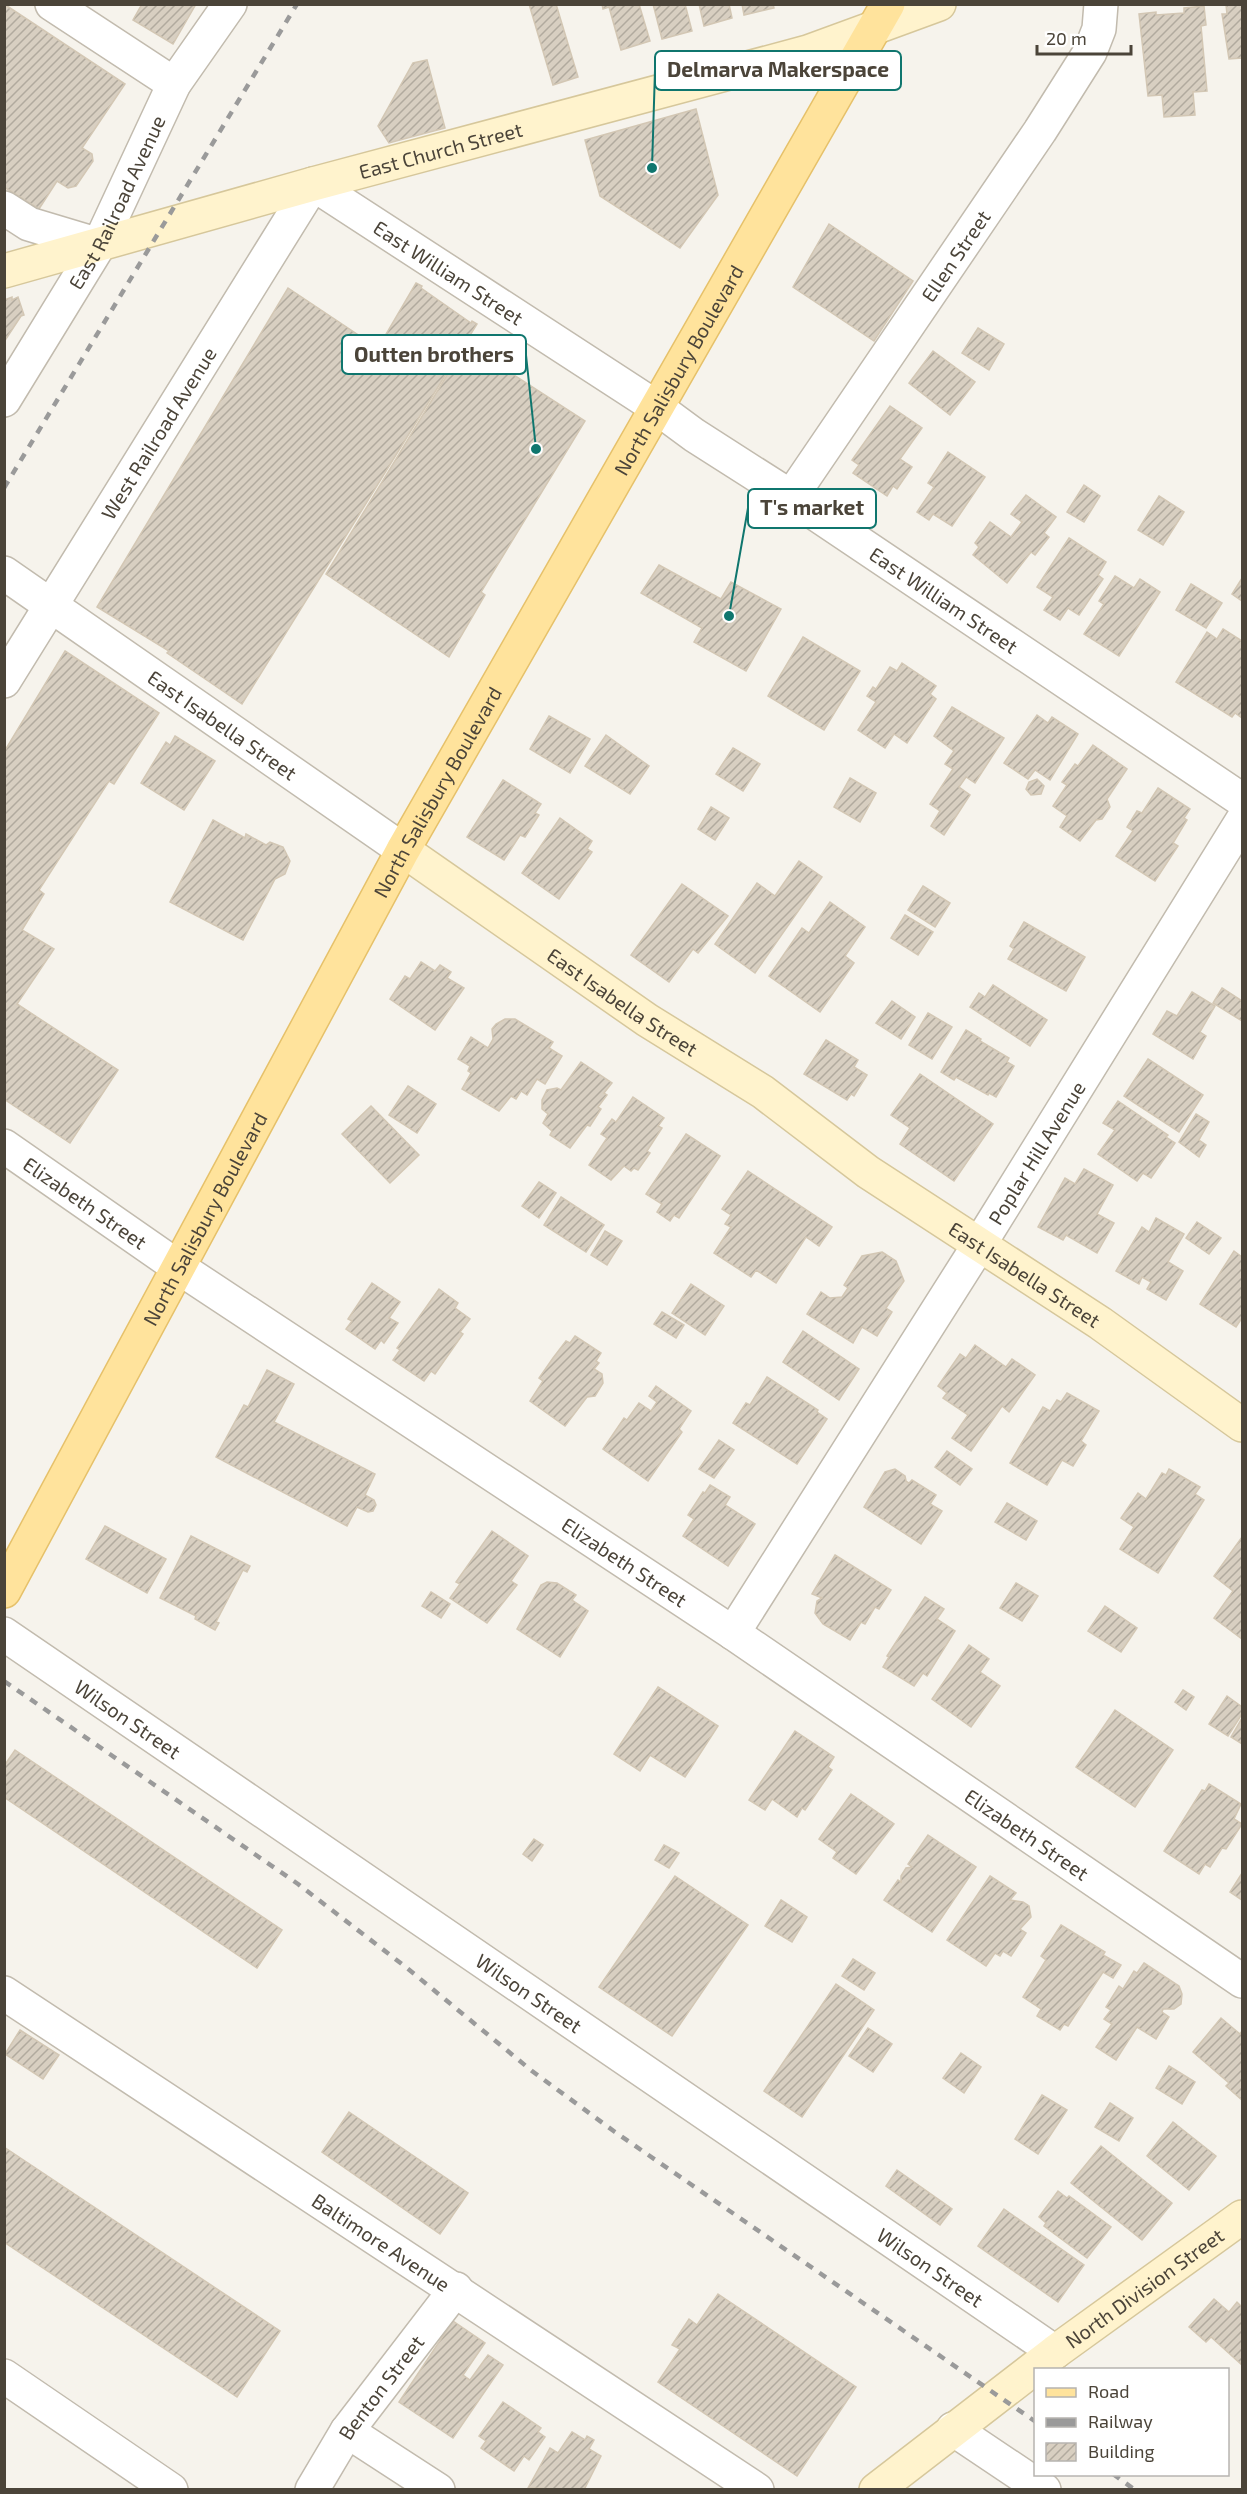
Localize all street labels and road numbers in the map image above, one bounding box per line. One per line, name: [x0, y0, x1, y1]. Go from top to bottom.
street label: East Railroad Avenue: [63, 111, 170, 293]
street label: East Church Street: [356, 117, 525, 183]
street label: Ellen Street: [916, 205, 995, 306]
street label: East William Street: [369, 215, 528, 330]
street label: North Salisbury Boulevard: [608, 260, 748, 479]
street label: West Railroad Avenue: [96, 342, 221, 524]
street label: East William Street: [865, 541, 1023, 658]
street label: East Isabella Street: [143, 665, 302, 785]
street label: North Salisbury Boulevard: [368, 682, 506, 901]
street label: East Isabella Street: [543, 942, 703, 1061]
street label: Poplar Hill Avenue: [983, 1077, 1090, 1229]
street label: North Salisbury Boulevard: [137, 1108, 272, 1329]
street label: Elizabeth Street: [19, 1151, 152, 1254]
street label: East Isabella Street: [944, 1216, 1105, 1332]
street label: Elizabeth Street: [558, 1512, 692, 1612]
street label: Wilson Street: [70, 1674, 186, 1763]
street label: Elizabeth Street: [961, 1783, 1094, 1885]
street label: Wilson Street: [472, 1948, 587, 2038]
street label: Baltimore Avenue: [308, 2188, 455, 2296]
street label: Wilson Street: [873, 2222, 988, 2312]
street label: North Division Street: [1060, 2222, 1228, 2353]
street label: Benton Street: [333, 2330, 429, 2443]

